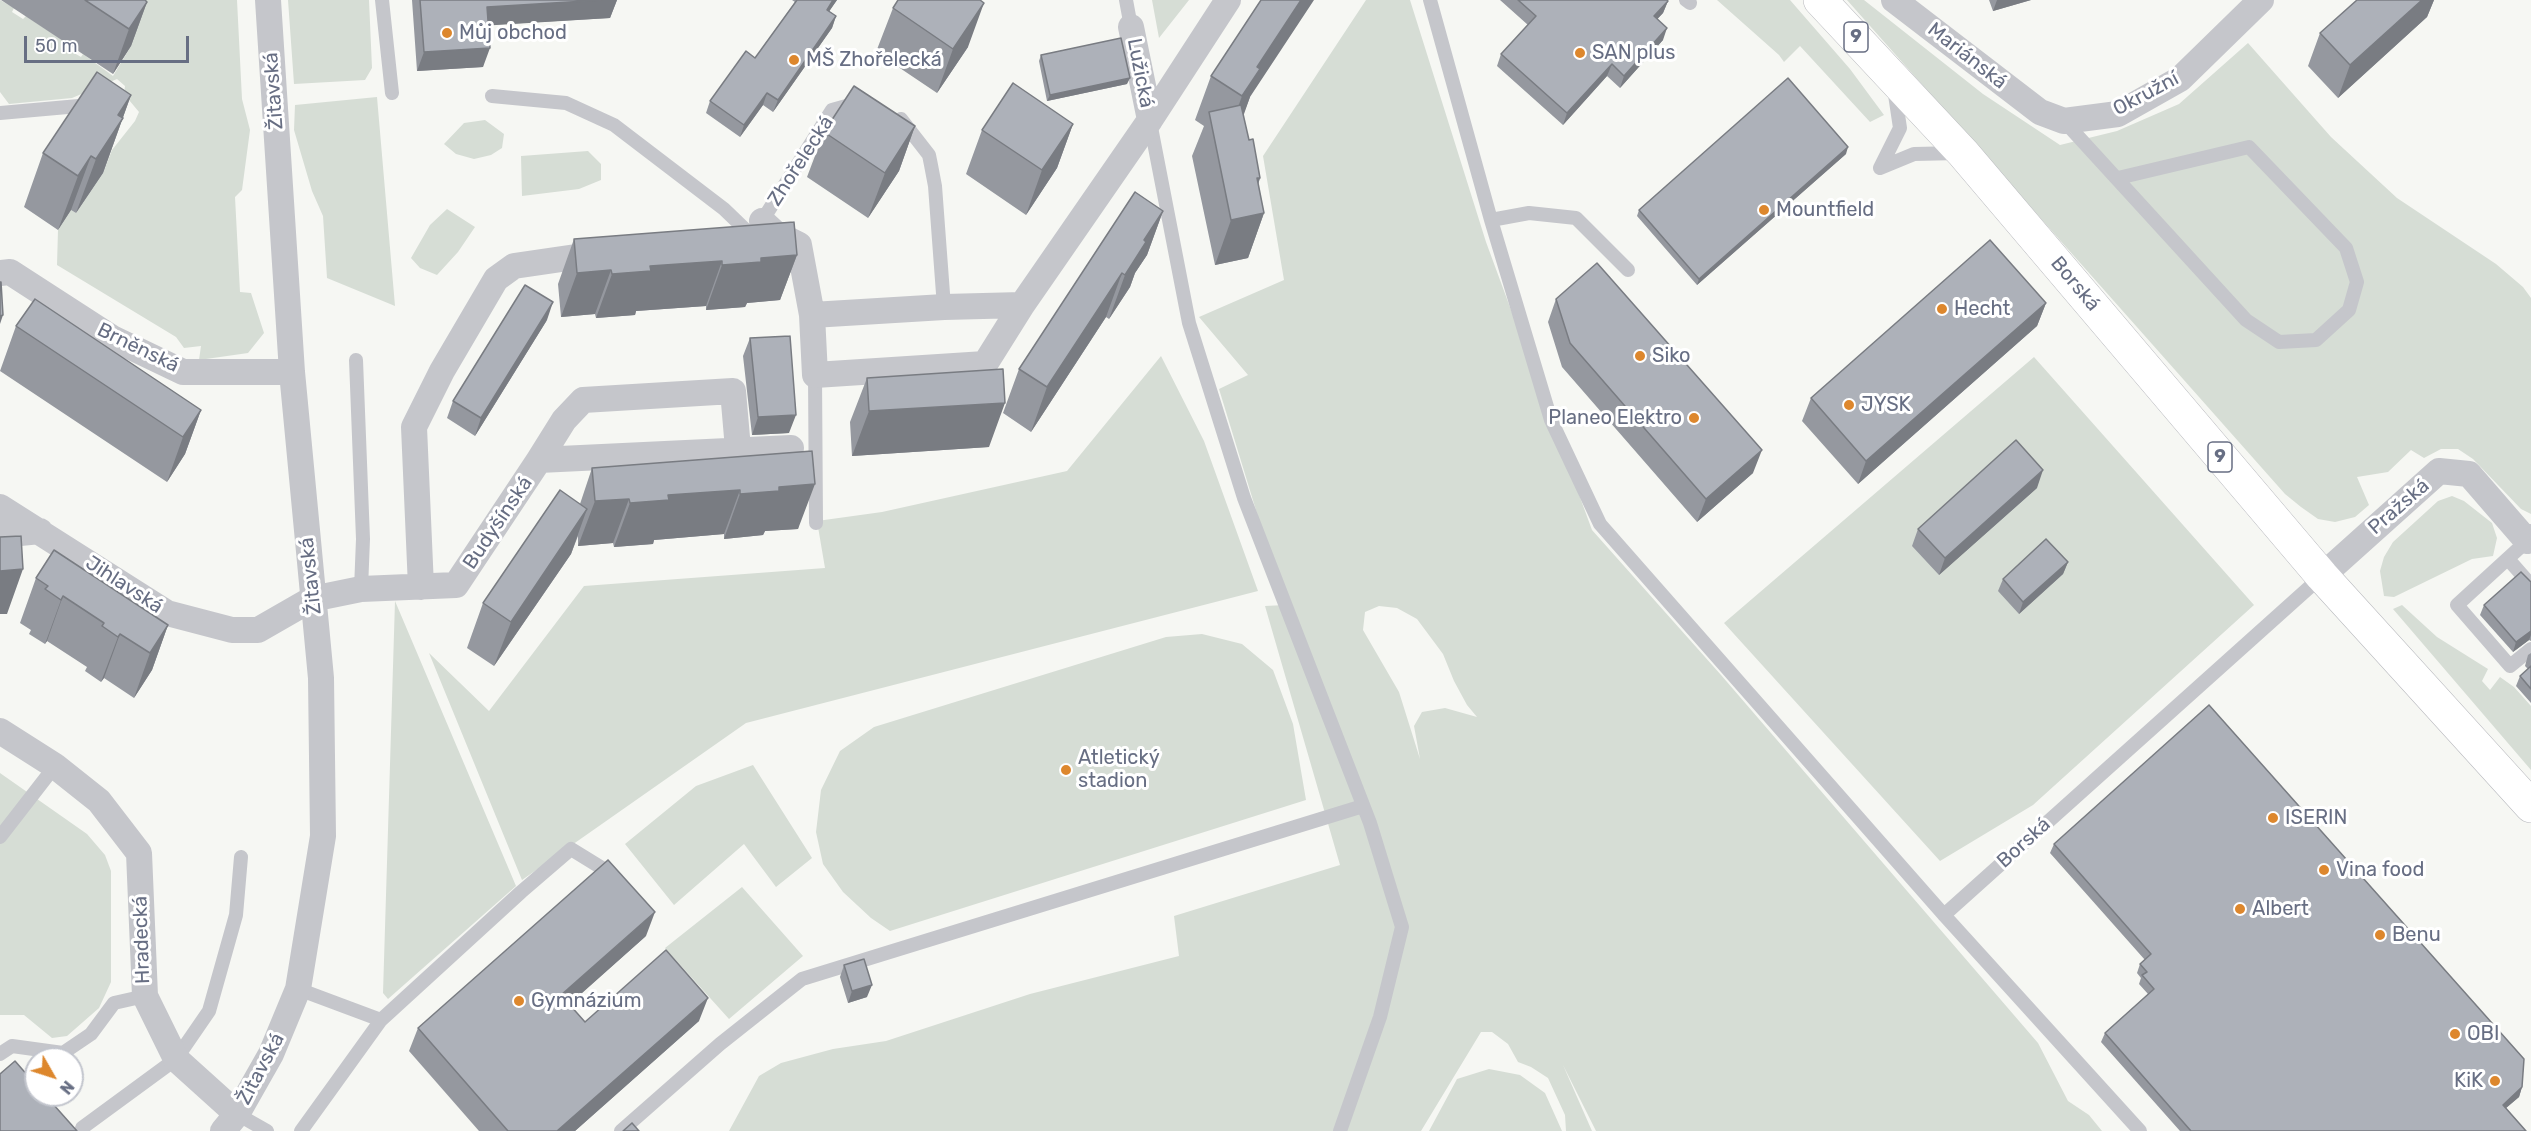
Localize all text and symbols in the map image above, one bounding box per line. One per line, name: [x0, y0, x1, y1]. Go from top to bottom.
street label: Mariánská: [1923, 18, 2011, 94]
place label: Můj obchod: [459, 21, 567, 45]
road number: 9: [1844, 22, 1868, 52]
scale bar: [27, 24, 192, 62]
marker: Můj obchod: [440, 26, 454, 40]
text: 50 m: [35, 35, 78, 57]
street label: Lužická: [1122, 36, 1158, 110]
place label: SAN plus: [1592, 41, 1675, 65]
marker: SAN plus: [1573, 46, 1587, 60]
place label: MŠ Zhořelecká: [806, 48, 942, 72]
street label: Žitavská: [259, 51, 289, 131]
marker: MŠ Zhořelecká: [787, 53, 801, 67]
street label: Okružní: [2109, 67, 2183, 121]
street label: Zhořelecká: [763, 111, 839, 211]
place label: Mountfield: [1776, 198, 1874, 222]
marker: Mountfield: [1757, 203, 1771, 217]
street label: Borská: [2045, 252, 2105, 316]
place label: Hecht: [1954, 297, 2010, 321]
marker: Hecht: [1935, 302, 1949, 316]
street label: Brněnská: [93, 318, 183, 378]
place label: Siko: [1652, 344, 1691, 368]
marker: Siko: [1633, 349, 1647, 363]
place label: JYSK: [1861, 393, 1911, 417]
marker: JYSK: [1842, 398, 1856, 412]
place label: Planeo Elektro: [1548, 406, 1682, 430]
marker: Planeo Elektro: [1687, 411, 1701, 425]
road number: 9: [2208, 442, 2232, 472]
street label: Budyšínská: [458, 472, 538, 574]
street label: Pražská: [2364, 474, 2434, 540]
street label: Žitavská: [295, 536, 327, 616]
street label: Jihlavská: [81, 551, 167, 619]
place label: Atletický stadion: [1078, 746, 1160, 793]
marker: Atletický stadion: [1059, 763, 1073, 777]
place label: ISERIN: [2285, 806, 2347, 830]
marker: ISERIN: [2266, 811, 2280, 825]
street label: Borská: [1992, 813, 2056, 873]
place label: Vina food: [2336, 858, 2424, 882]
marker: Vina food: [2317, 863, 2331, 877]
street label: Hradecká: [128, 896, 156, 984]
place label: Albert: [2252, 897, 2309, 921]
marker: Albert: [2233, 902, 2247, 916]
place label: Benu: [2392, 923, 2441, 947]
marker: Benu: [2373, 928, 2387, 942]
place label: Gymnázium: [531, 989, 641, 1013]
marker: Gymnázium: [512, 994, 526, 1008]
place label: OBI: [2467, 1022, 2499, 1046]
marker: OBI: [2448, 1027, 2462, 1041]
street label: Žitavská: [232, 1029, 290, 1109]
north arrow: [24, 1047, 84, 1107]
place label: KiK: [2454, 1069, 2483, 1093]
marker: KiK: [2488, 1074, 2502, 1088]
text: N: [56, 1077, 78, 1098]

